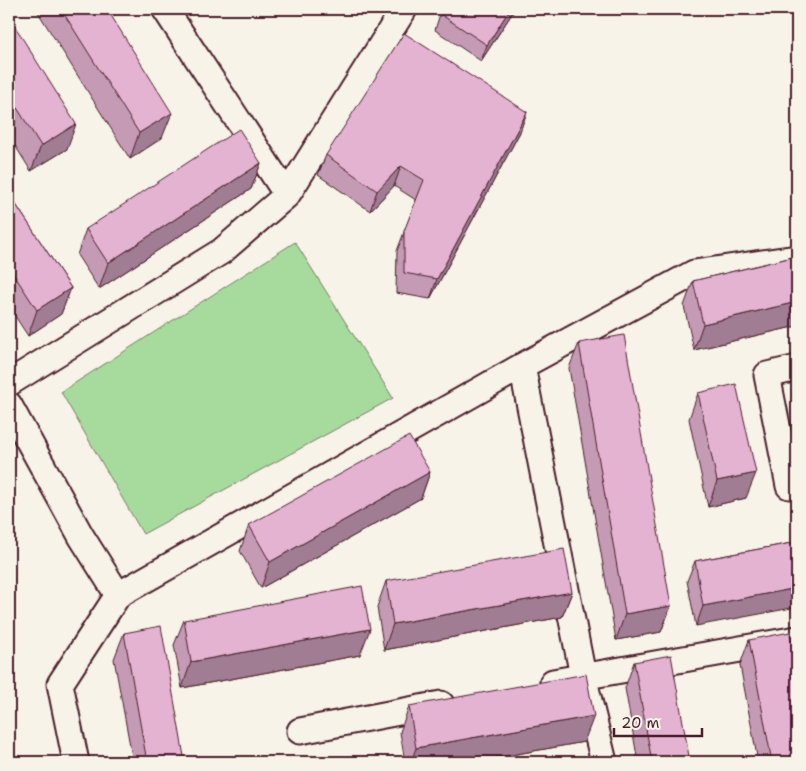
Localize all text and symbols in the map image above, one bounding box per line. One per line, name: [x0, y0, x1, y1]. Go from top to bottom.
scale bar: [614, 706, 701, 738]
text: 20 m: [621, 713, 660, 733]

